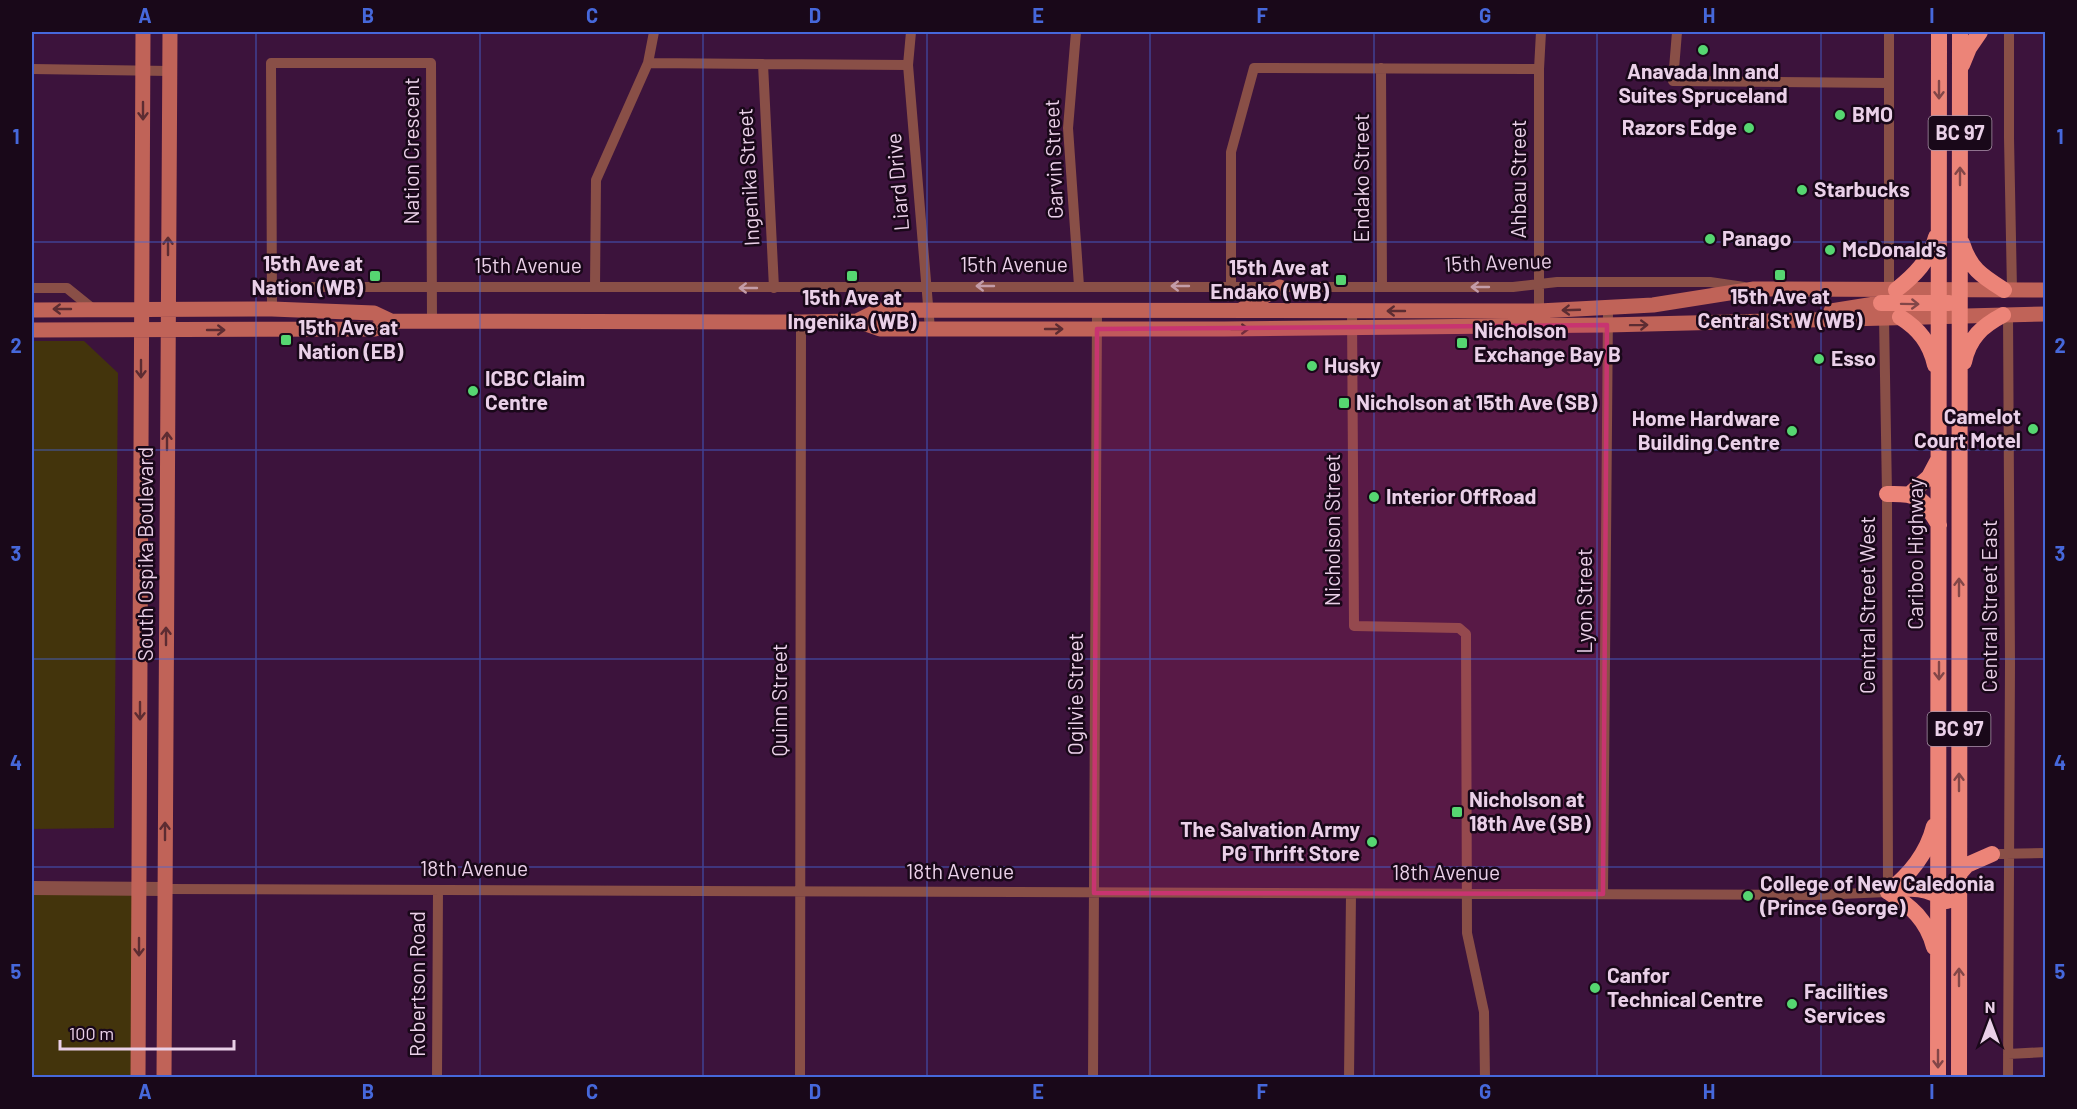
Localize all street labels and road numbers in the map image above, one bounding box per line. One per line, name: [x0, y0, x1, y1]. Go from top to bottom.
street label: Nation Crescent: [398, 77, 423, 225]
street label: Garvin Street: [1038, 99, 1067, 219]
street label: Ingenika Street: [731, 107, 764, 247]
street label: Endako Street: [1348, 113, 1373, 243]
road number: BC 97: [1928, 116, 1992, 150]
street label: Ahbau Street: [1505, 119, 1530, 239]
street label: Liard Drive: [880, 132, 913, 232]
street label: 15th Avenue: [1444, 247, 1552, 276]
street label: 15th Avenue: [960, 251, 1068, 276]
street label: 15th Avenue: [474, 252, 582, 277]
street label: South Ospika Boulevard: [132, 447, 157, 661]
street label: Nicholson Street: [1319, 454, 1344, 606]
street label: Cariboo Highway: [1902, 478, 1927, 630]
street label: Central Street West: [1854, 516, 1879, 694]
street label: Central Street East: [1976, 520, 2001, 692]
street label: Lyon Street: [1571, 548, 1596, 654]
street label: Ogilvie Street: [1062, 633, 1087, 755]
street label: Quinn Street: [766, 644, 791, 756]
road number: BC 97: [1928, 712, 1990, 746]
street label: 18th Avenue: [420, 855, 528, 880]
street label: 18th Avenue: [906, 858, 1014, 883]
street label: 18th Avenue: [1392, 859, 1500, 884]
street label: Robertson Road: [404, 911, 429, 1057]

